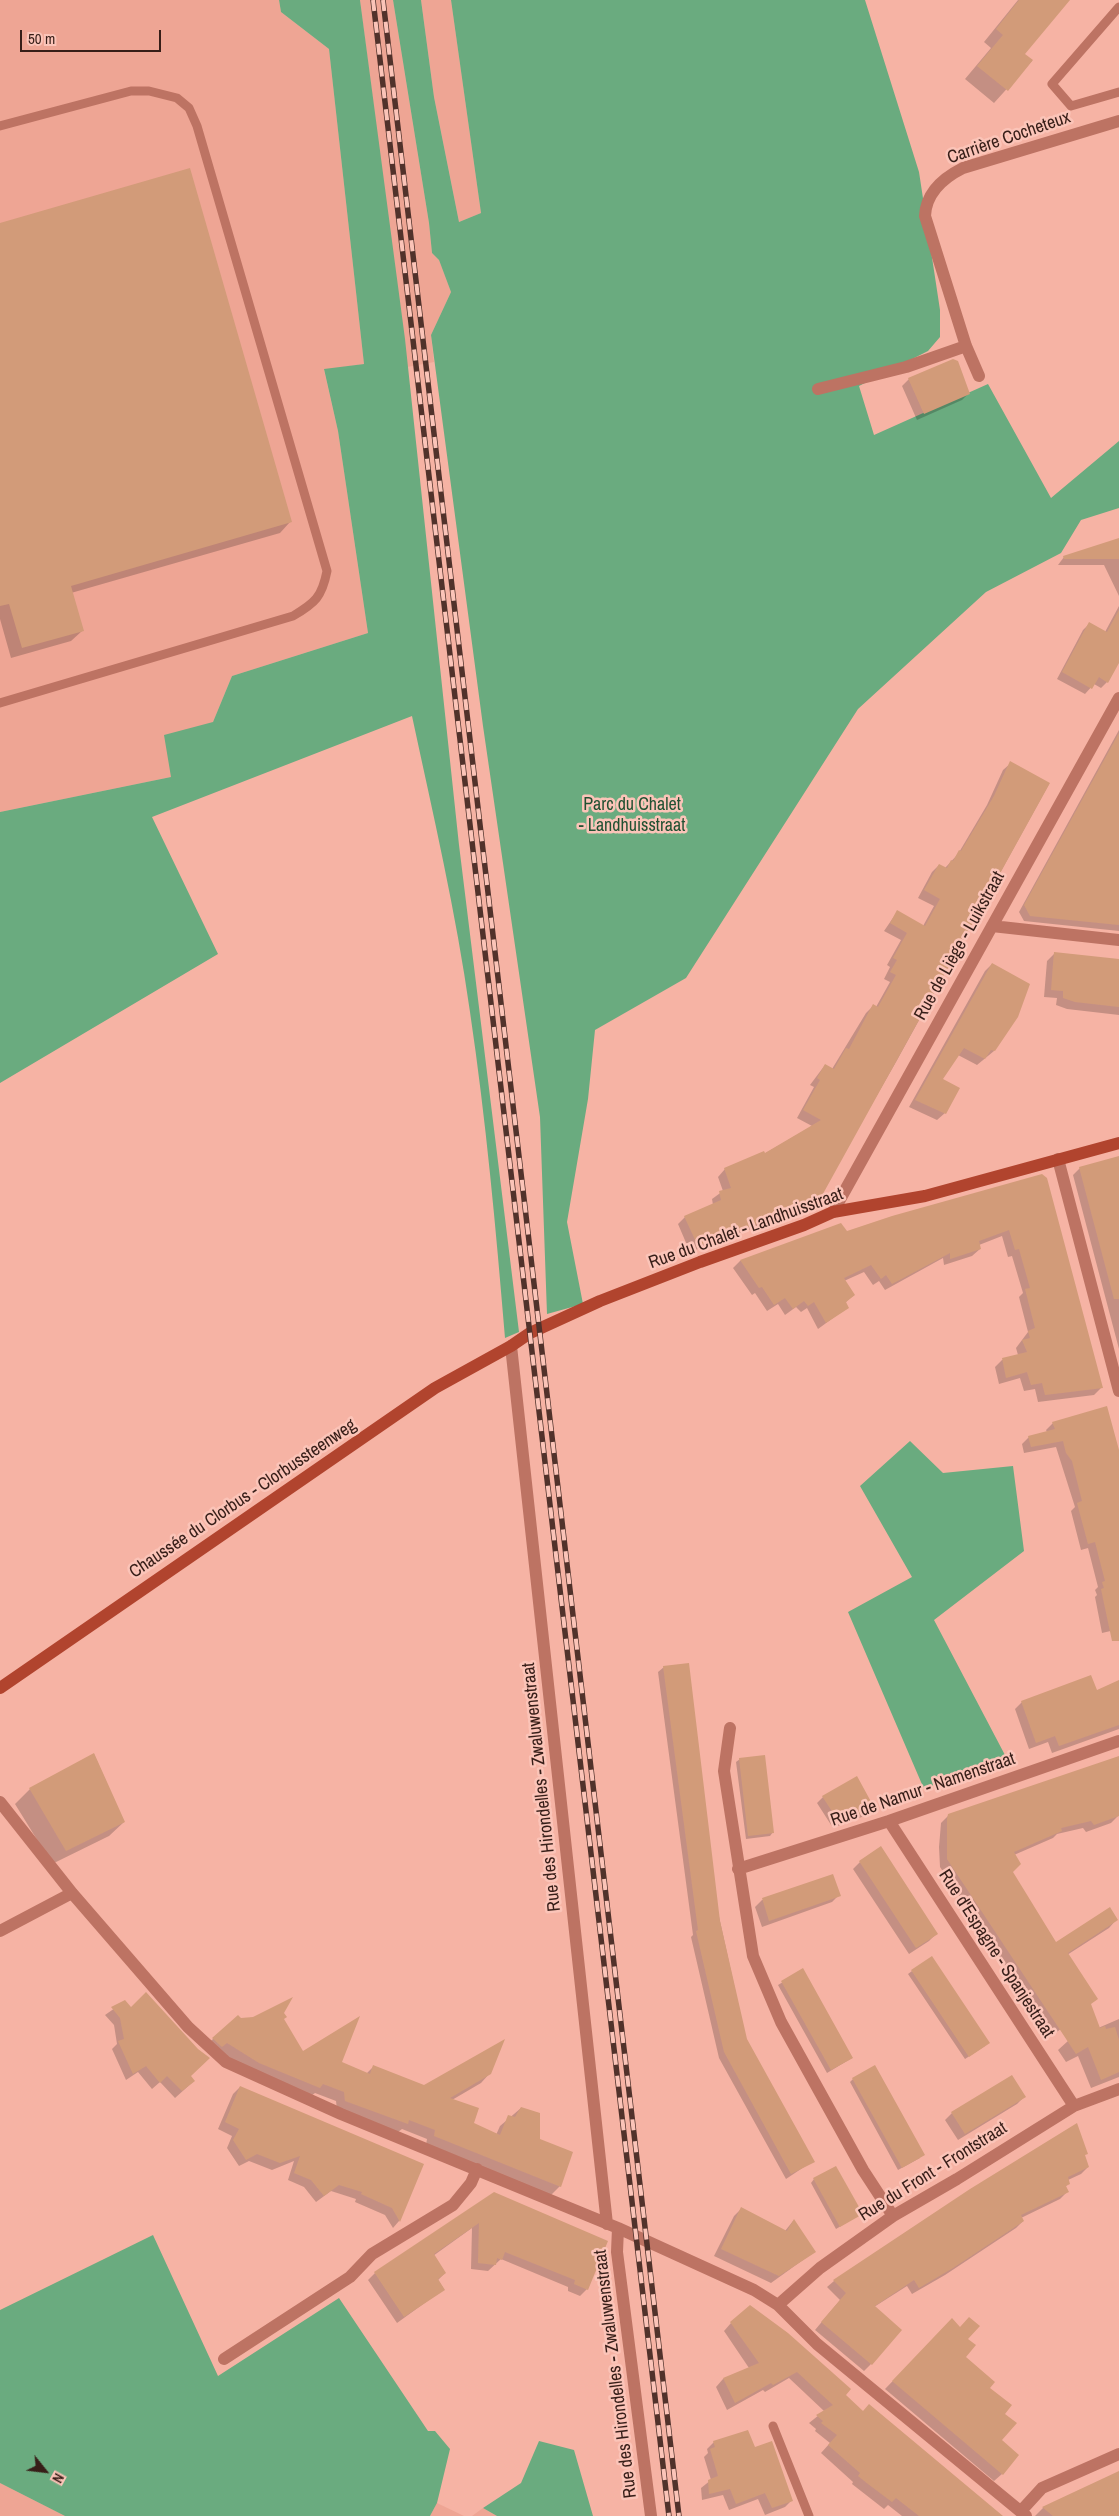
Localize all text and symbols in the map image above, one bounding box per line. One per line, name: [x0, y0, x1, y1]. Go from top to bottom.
scale bar: [22, 20, 164, 52]
text: 50 m: [28, 28, 55, 49]
street label: Carrière Cocheteux: [945, 107, 1073, 169]
park label: Parc du Chalet - Landhuisstraat: [579, 794, 685, 836]
street label: Rue de Liège - Luikstraat: [910, 868, 1010, 1024]
street label: Rue du Chalet - Landhuisstraat: [646, 1184, 846, 1274]
street label: Chaussée du Clorbus - Clorbussteenweg: [125, 1415, 361, 1583]
street label: Rue des Hirondelles - Zwaluwenstraat: [518, 1661, 566, 1913]
street label: Rue de Namur - Namenstraat: [828, 1748, 1018, 1832]
street label: Rue d'Espagne - Spanjestraat: [933, 1866, 1059, 2042]
street label: Rue du Front - Frontstraat: [855, 2118, 1011, 2226]
street label: Rue des Hirondelles - Zwaluwenstraat: [590, 2249, 642, 2499]
north arrow: [20, 2446, 70, 2496]
text: N: [48, 2470, 68, 2486]

